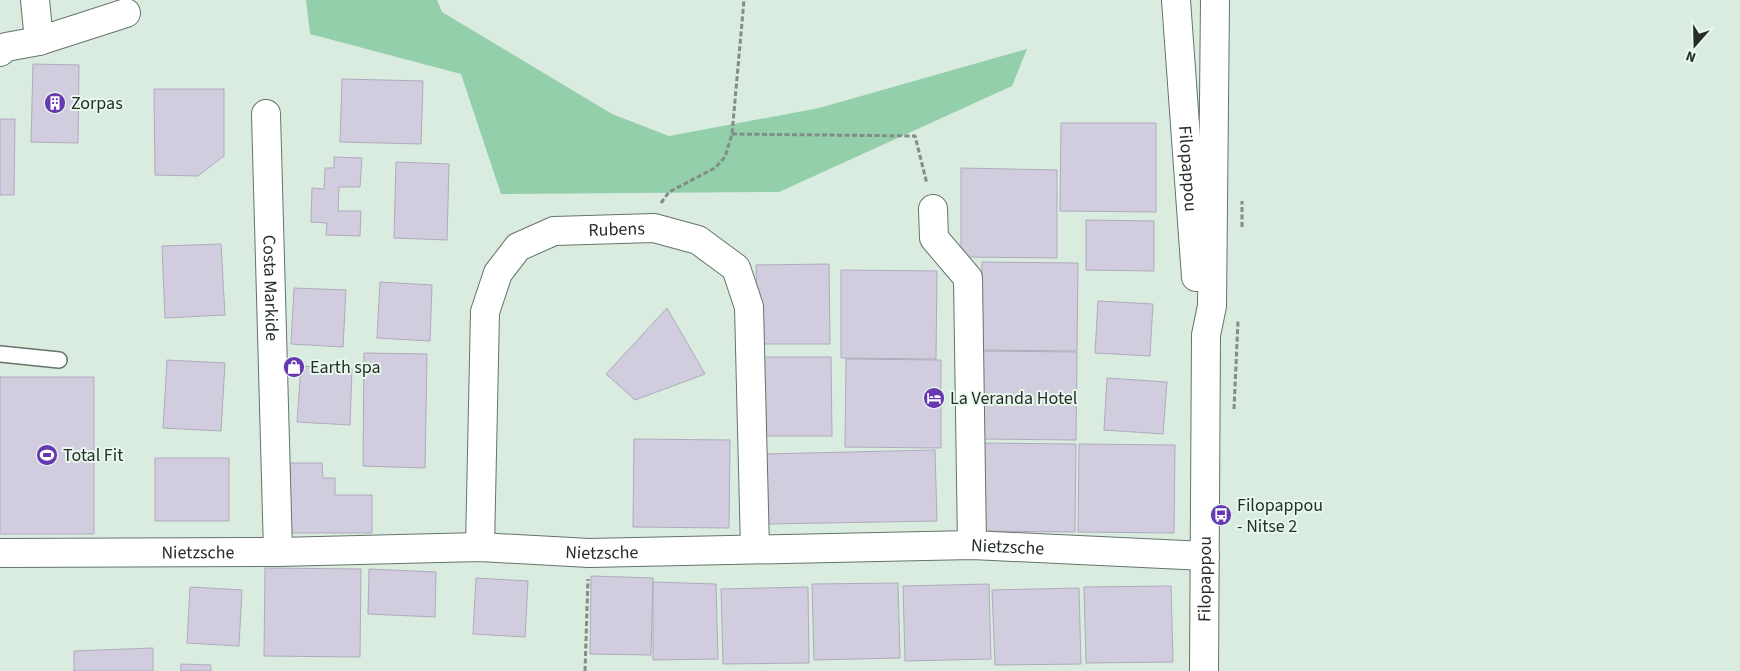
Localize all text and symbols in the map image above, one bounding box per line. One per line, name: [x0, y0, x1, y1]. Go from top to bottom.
north arrow: [1670, 20, 1720, 70]
text: N: [1683, 45, 1699, 67]
building icon: Zorpas: [43, 91, 67, 115]
place label: Zorpas: [71, 91, 123, 116]
street label: Filopappou: [1172, 125, 1203, 212]
street label: Rubens: [588, 216, 645, 243]
street label: Costa Markide: [256, 234, 284, 341]
shop icon: Earth spa: [282, 355, 306, 379]
place label: Earth spa: [310, 355, 381, 380]
hotel icon: La Veranda Hotel: [922, 386, 946, 410]
place label: La Veranda Hotel: [950, 386, 1077, 411]
sports icon: Total Fit: [35, 443, 59, 467]
place label: Total Fit: [63, 443, 123, 468]
place label: Filopappou - Nitse 2: [1237, 493, 1323, 539]
bus stop icon: Filopappou - Nitse 2: [1209, 503, 1233, 527]
street label: Nietzsche: [971, 533, 1045, 561]
street label: Filopappou: [1192, 536, 1218, 622]
street label: Nietzsche: [161, 540, 235, 565]
street label: Nietzsche: [565, 540, 639, 566]

